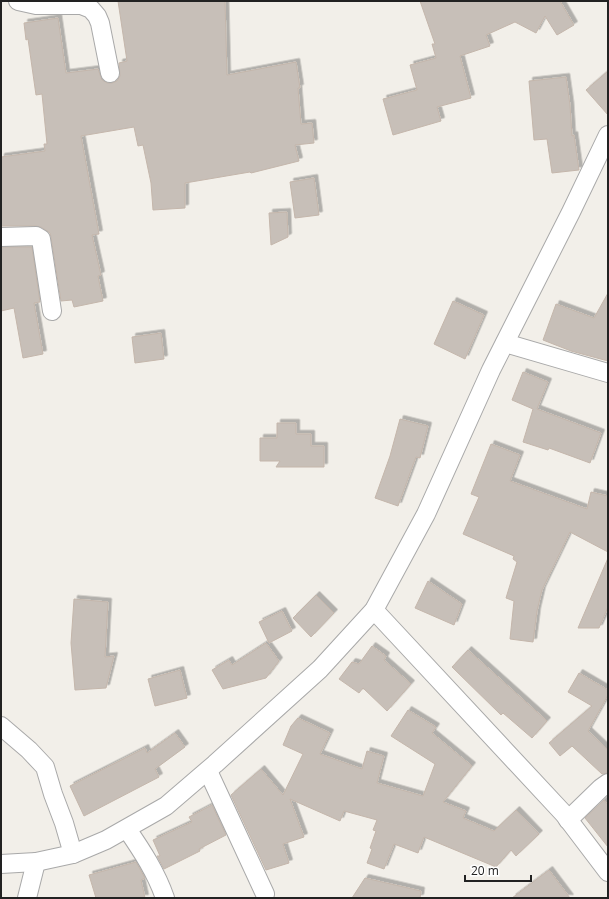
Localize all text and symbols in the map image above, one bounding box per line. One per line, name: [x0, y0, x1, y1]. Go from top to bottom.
scale bar: [465, 857, 531, 883]
text: 20 m: [471, 862, 499, 879]

